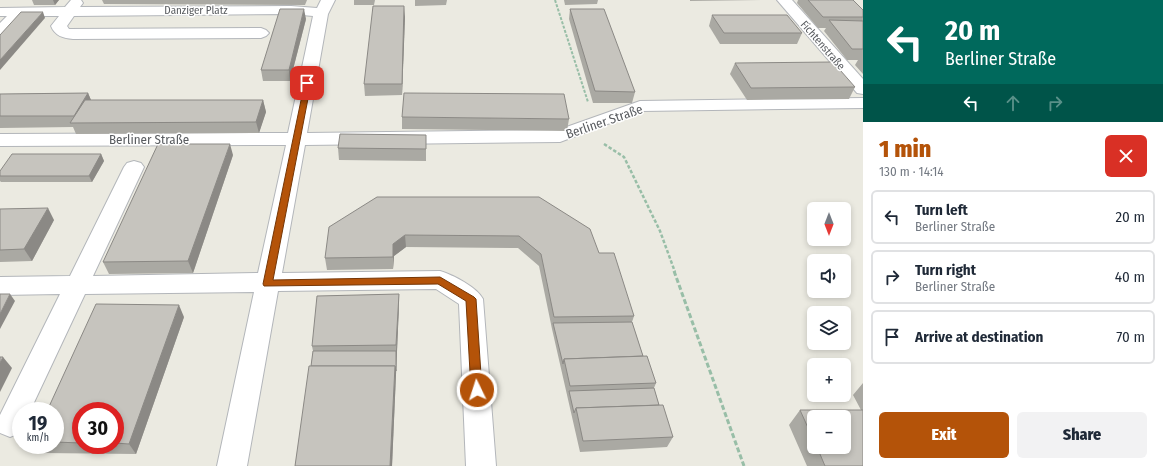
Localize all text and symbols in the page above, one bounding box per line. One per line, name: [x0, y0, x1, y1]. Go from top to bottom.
street label: Danziger Platz: [164, 4, 228, 17]
text: 20 m: [945, 14, 1000, 47]
icon: left: [879, 16, 931, 68]
street label: Fichtenstraße: [798, 18, 848, 73]
text: Berliner Straße: [945, 48, 1056, 70]
pin: [290, 66, 324, 100]
icon: arrive: [296, 72, 318, 94]
icon: left: [960, 92, 982, 114]
icon: ahead: [1002, 92, 1024, 114]
icon: right: [1044, 92, 1066, 114]
street label: Berliner Straße: [564, 101, 645, 142]
street label: Berliner Straße: [109, 132, 189, 147]
text: 1 min: [879, 135, 931, 163]
button: close: [1105, 135, 1147, 177]
text: 130 m · 14:14: [879, 164, 944, 179]
text: Turn left: [915, 201, 968, 219]
north arrow: [807, 202, 851, 246]
map controls: [807, 202, 851, 454]
icon: left: [881, 206, 903, 228]
text: 20 m: [1116, 208, 1145, 226]
text: Berliner Straße: [915, 219, 995, 234]
button: sound: [807, 254, 851, 298]
text: Turn right: [915, 261, 976, 279]
icon: right: [881, 266, 903, 288]
text: 40 m: [1115, 268, 1145, 286]
text: Berliner Straße: [915, 279, 995, 294]
button: layers: [807, 306, 851, 350]
icon: arrive: [881, 326, 903, 348]
text: Arrive at destination: [915, 328, 1043, 346]
text: 70 m: [1116, 328, 1145, 346]
button: +: [807, 358, 851, 402]
position arrow: [456, 369, 498, 411]
speed limit sign: 30: [72, 402, 124, 454]
button: −: [807, 410, 851, 454]
text: 19: [29, 411, 47, 435]
button: Exit: [879, 412, 1009, 458]
button: Share: [1017, 412, 1147, 458]
text: km/h: [27, 432, 49, 444]

